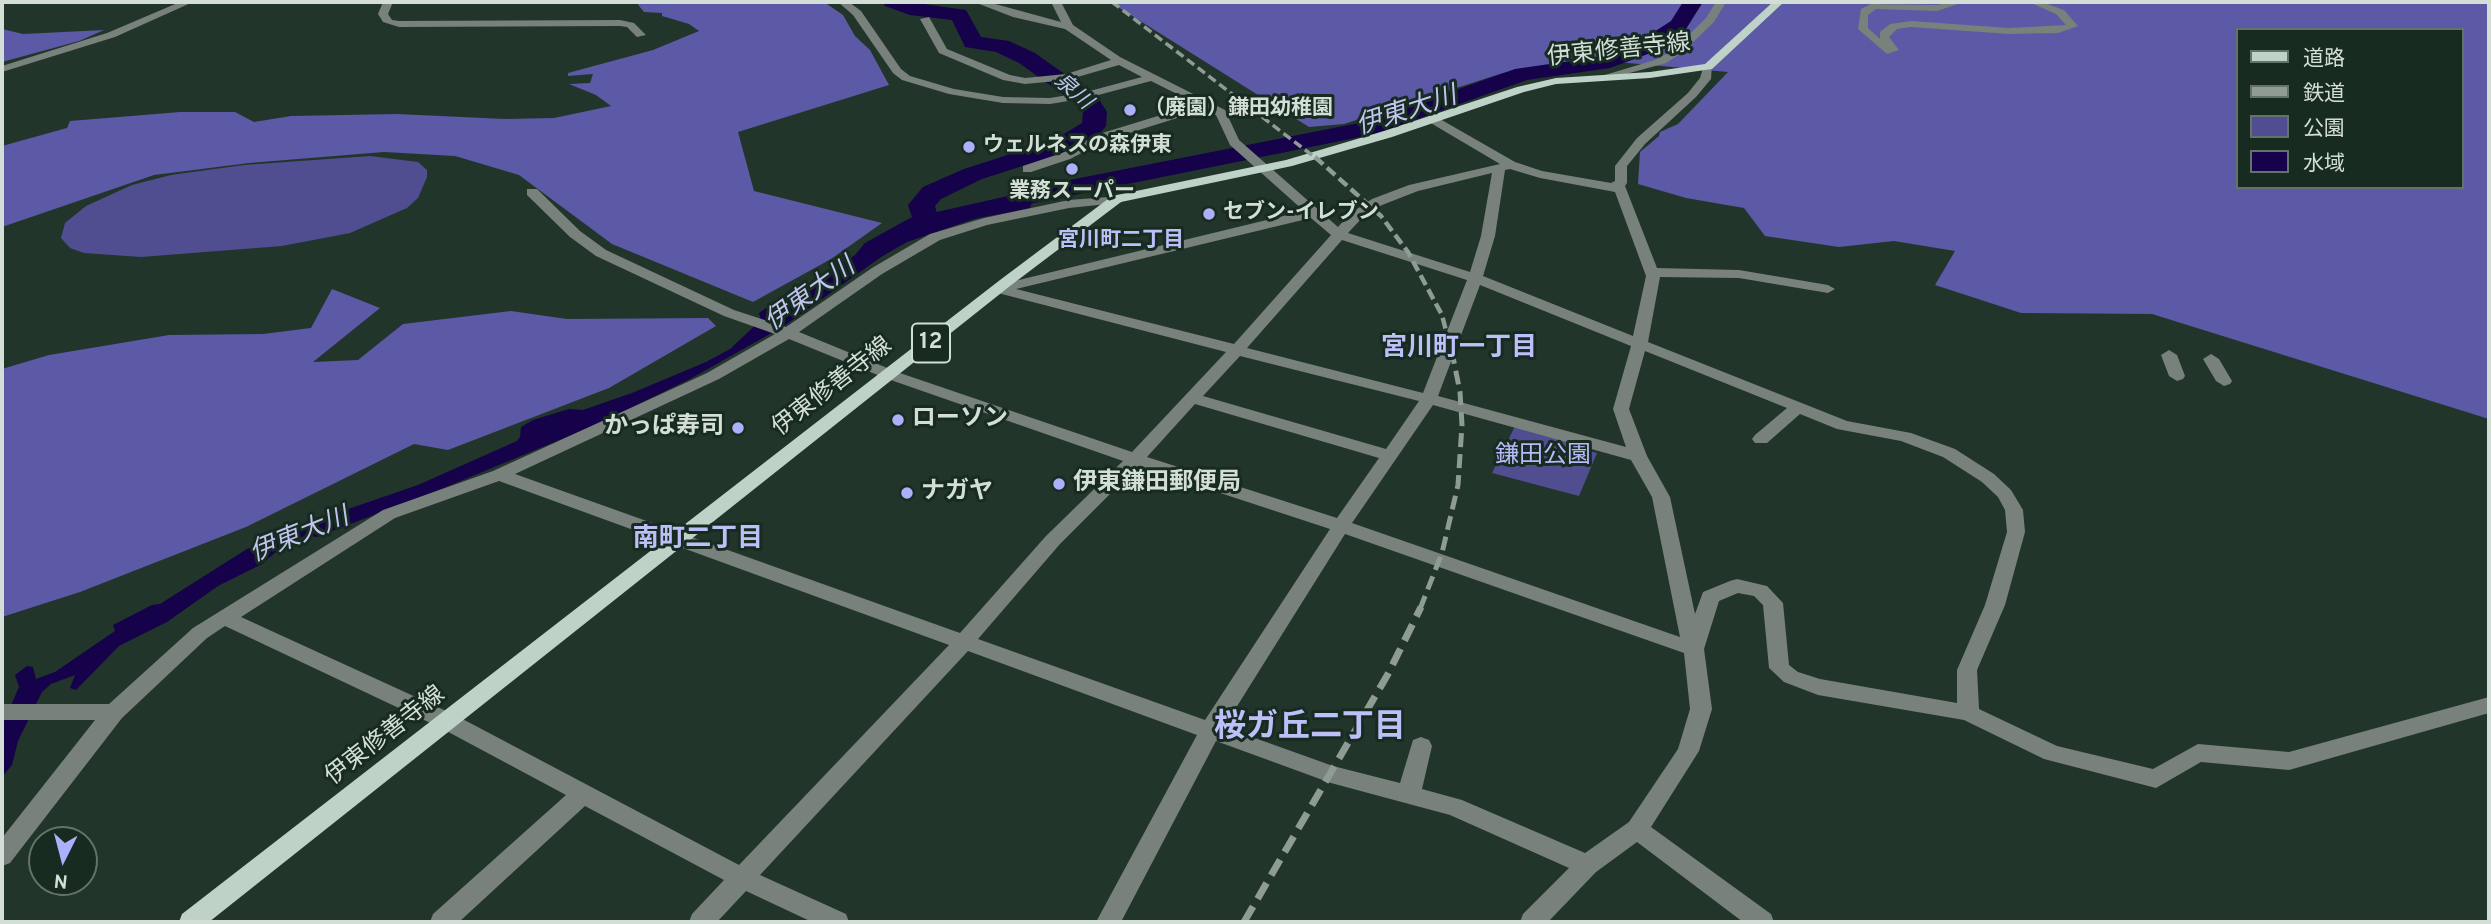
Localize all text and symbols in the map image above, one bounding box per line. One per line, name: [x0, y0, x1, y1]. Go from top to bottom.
legend: [2236, 28, 2463, 189]
street label: 伊東修善寺線: [1546, 30, 1692, 74]
text: 道路: [2303, 46, 2345, 73]
water label: 泉川: [1048, 70, 1096, 116]
text: 鉄道: [2303, 81, 2345, 108]
water label: 伊東大川: [1353, 82, 1461, 144]
place label: （廃園）鎌田幼稚園: [1144, 97, 1333, 123]
marker: （廃園）鎌田幼稚園: [1122, 102, 1138, 118]
text: 公園: [2303, 116, 2345, 143]
place label: ウェルネスの森伊東: [983, 134, 1172, 160]
marker: ウェルネスの森伊東: [961, 139, 977, 155]
text: 水域: [2303, 151, 2345, 178]
marker: 業務スーパー: [1064, 161, 1080, 177]
place label: 業務スーパー: [1009, 180, 1135, 206]
place label: セブン-イレブン: [1223, 201, 1379, 227]
marker: セブン-イレブン: [1201, 206, 1217, 222]
district label: 宮川町二丁目: [1058, 229, 1184, 255]
water label: 伊東大川: [760, 253, 862, 339]
road number: 12: [912, 324, 950, 362]
street label: 伊東修善寺線: [767, 332, 899, 444]
district label: 宮川町一丁目: [1381, 334, 1537, 366]
place label: ローソン: [912, 406, 1008, 434]
marker: ローソン: [890, 412, 906, 428]
place label: かっぱ寿司: [604, 414, 724, 442]
marker: かっぱ寿司: [730, 420, 746, 436]
park label: 鎌田公園: [1495, 443, 1591, 471]
place label: 伊東鎌田郵便局: [1073, 470, 1241, 498]
marker: 伊東鎌田郵便局: [1051, 476, 1067, 492]
place label: ナガヤ: [921, 479, 993, 507]
marker: ナガヤ: [899, 485, 915, 501]
water label: 伊東大川: [246, 503, 354, 571]
district label: 南町二丁目: [633, 525, 763, 557]
street label: 伊東修善寺線: [320, 681, 452, 793]
district label: 桜ガ丘二丁目: [1214, 711, 1406, 749]
north arrow: [28, 826, 98, 896]
text: N: [53, 867, 69, 893]

